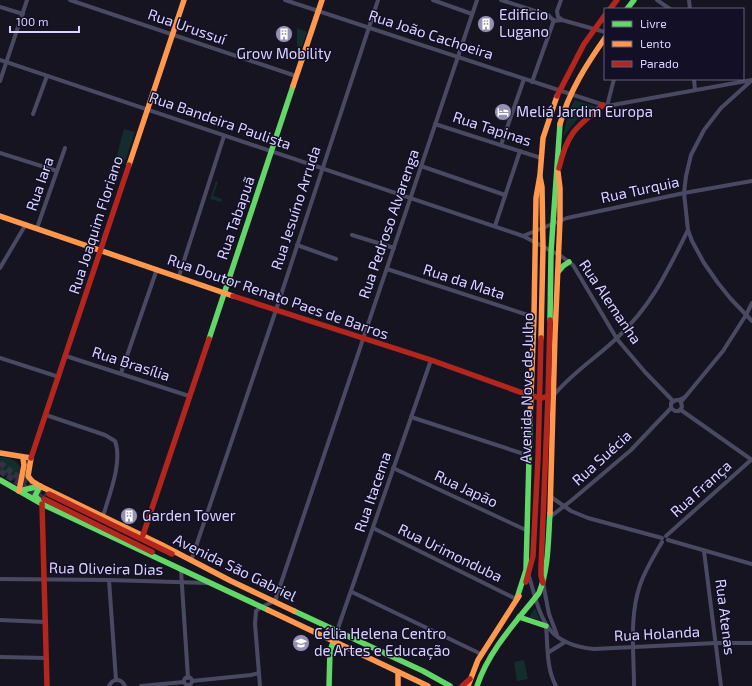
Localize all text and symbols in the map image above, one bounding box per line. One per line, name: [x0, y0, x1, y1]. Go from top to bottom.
street label: Rua Urussuí: [146, 4, 230, 48]
street label: Rua João Cachoeira: [367, 5, 496, 63]
place label: Edificio Lugano: [499, 5, 549, 40]
scale bar: [10, 8, 79, 34]
legend: [604, 8, 744, 80]
text: 100 m: [16, 14, 48, 28]
building icon: Edificio Lugano: [476, 14, 496, 34]
text: Livre: [640, 16, 667, 30]
building icon: Grow Mobility: [274, 24, 294, 44]
text: Lento: [640, 36, 671, 50]
place label: Grow Mobility: [237, 44, 332, 62]
text: Parado: [640, 56, 679, 70]
street label: Rua Bandeira Paulista: [147, 87, 294, 153]
hotel icon: Meliá Jardim Europa: [493, 102, 513, 122]
place label: Meliá Jardim Europa: [516, 102, 653, 120]
street label: Rua Tapinas: [451, 107, 534, 149]
street label: Rua Jesuíno Arruda: [267, 144, 324, 272]
street label: Rua Pedroso Alvarenga: [354, 147, 422, 301]
street label: Rua Joaquim Floriano: [64, 153, 126, 296]
street label: Rua Iara: [21, 154, 57, 213]
street label: Rua Turquia: [599, 172, 681, 206]
street label: Rua Tabapuã: [212, 174, 258, 262]
street label: Rua Doutor Renato Paes de Barros: [165, 250, 391, 343]
street label: Rua Alemanha: [576, 256, 646, 347]
street label: Rua da Mata: [421, 259, 507, 303]
street label: Avenida Nove de Julho: [516, 312, 536, 464]
street label: Rua Brasília: [90, 342, 172, 384]
street label: Rua Suécia: [568, 426, 635, 489]
street label: Rua Itacema: [350, 449, 394, 534]
street label: Rua França: [666, 456, 735, 521]
street label: Rua Japão: [432, 466, 501, 511]
building icon: Garden Tower: [119, 506, 139, 526]
place label: Garden Tower: [142, 506, 236, 524]
street label: Rua Urimonduba: [396, 519, 505, 585]
street label: Avenida São Gabriel: [171, 530, 300, 605]
street label: Rua Oliveira Dias: [49, 558, 163, 578]
street label: Rua Atenas: [712, 578, 740, 656]
street label: Rua Holanda: [613, 622, 700, 644]
place label: Célia Helena Centro de Artes e Educação: [314, 624, 450, 660]
school or university icon: Célia Helena Centro de Artes e Educação: [291, 633, 311, 653]

